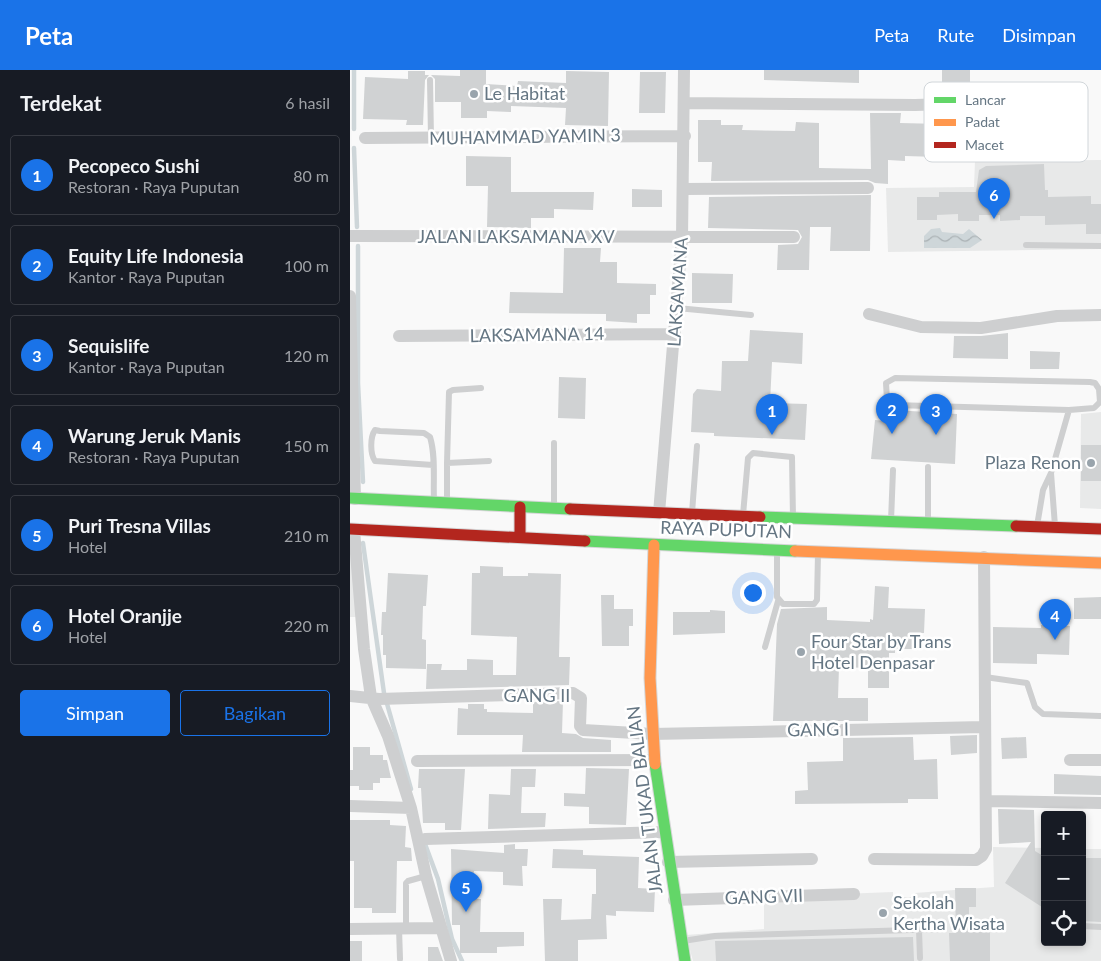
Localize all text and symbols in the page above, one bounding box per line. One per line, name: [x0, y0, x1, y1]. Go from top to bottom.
text: Peta: [25, 21, 73, 50]
text: Peta: [874, 24, 909, 46]
text: Rute: [937, 24, 974, 46]
text: Disimpan: [1002, 24, 1076, 46]
place label: Le Habitat: [484, 82, 566, 104]
legend: [924, 82, 1088, 162]
marker: Le Habitat: [468, 88, 480, 100]
text: Terdekat: [20, 90, 102, 115]
text: Lancar: [965, 91, 1006, 108]
text: 6 hasil: [285, 93, 330, 112]
text: Padat: [965, 113, 1000, 130]
street label: MUHAMMAD YAMIN 3: [429, 123, 621, 149]
text: Macet: [965, 136, 1004, 153]
text: Pecopeco Sushi: [68, 154, 200, 177]
text: 1: [32, 166, 42, 185]
text: 80 m: [293, 166, 329, 185]
text: Restoran · Raya Puputan: [68, 177, 239, 196]
pin: 6: [978, 178, 1010, 219]
street label: JALAN LAKSAMANA XV: [417, 225, 615, 247]
street label: LAKSAMANA: [662, 236, 692, 348]
text: Equity Life Indonesia: [68, 244, 244, 267]
text: 2: [32, 256, 42, 275]
text: 100 m: [284, 256, 329, 275]
text: Kantor · Raya Puputan: [68, 267, 225, 286]
street label: LAKSAMANA 14: [469, 322, 605, 346]
text: Sequislife: [68, 334, 149, 357]
text: 3: [32, 346, 42, 365]
text: 120 m: [284, 346, 329, 365]
text: Kantor · Raya Puputan: [68, 357, 225, 376]
pin: 2: [876, 393, 908, 434]
pin: 1: [756, 394, 788, 435]
pin: 3: [920, 394, 952, 435]
text: Warung Jeruk Manis: [68, 424, 241, 447]
text: 4: [32, 436, 42, 455]
text: 150 m: [284, 436, 329, 455]
text: Restoran · Raya Puputan: [68, 447, 239, 466]
place label: Plaza Renon: [985, 451, 1081, 473]
marker: Plaza Renon: [1085, 457, 1097, 469]
text: Puri Tresna Villas: [68, 514, 211, 537]
street label: RAYA PUPUTAN: [660, 516, 792, 542]
text: 5: [32, 526, 42, 545]
text: 210 m: [284, 526, 329, 545]
text: Hotel: [68, 537, 107, 556]
your location: [740, 580, 766, 606]
pin: 4: [1039, 599, 1071, 640]
text: Hotel Oranjje: [68, 604, 182, 627]
text: 6: [32, 616, 42, 635]
text: 220 m: [284, 616, 329, 635]
text: Hotel: [68, 627, 107, 646]
place label: Four Star by Trans Hotel Denpasar: [811, 630, 952, 673]
marker: Four Star by Trans Hotel Denpasar: [795, 646, 807, 658]
street label: GANG II: [504, 684, 570, 706]
button: Simpan: [20, 690, 170, 736]
button: Bagikan: [180, 690, 330, 736]
street label: JALAN TUKAD BALIAN: [622, 705, 666, 895]
street label: GANG I: [787, 717, 849, 741]
map controls: [1041, 811, 1086, 946]
button: +: [1041, 811, 1086, 856]
button: −: [1041, 856, 1086, 901]
pin: 5: [450, 871, 482, 912]
street label: GANG VII: [724, 884, 804, 908]
place label: Sekolah Kertha Wisata: [893, 891, 1005, 934]
button: locate: [1041, 901, 1086, 946]
marker: Sekolah Kertha Wisata: [877, 907, 889, 919]

